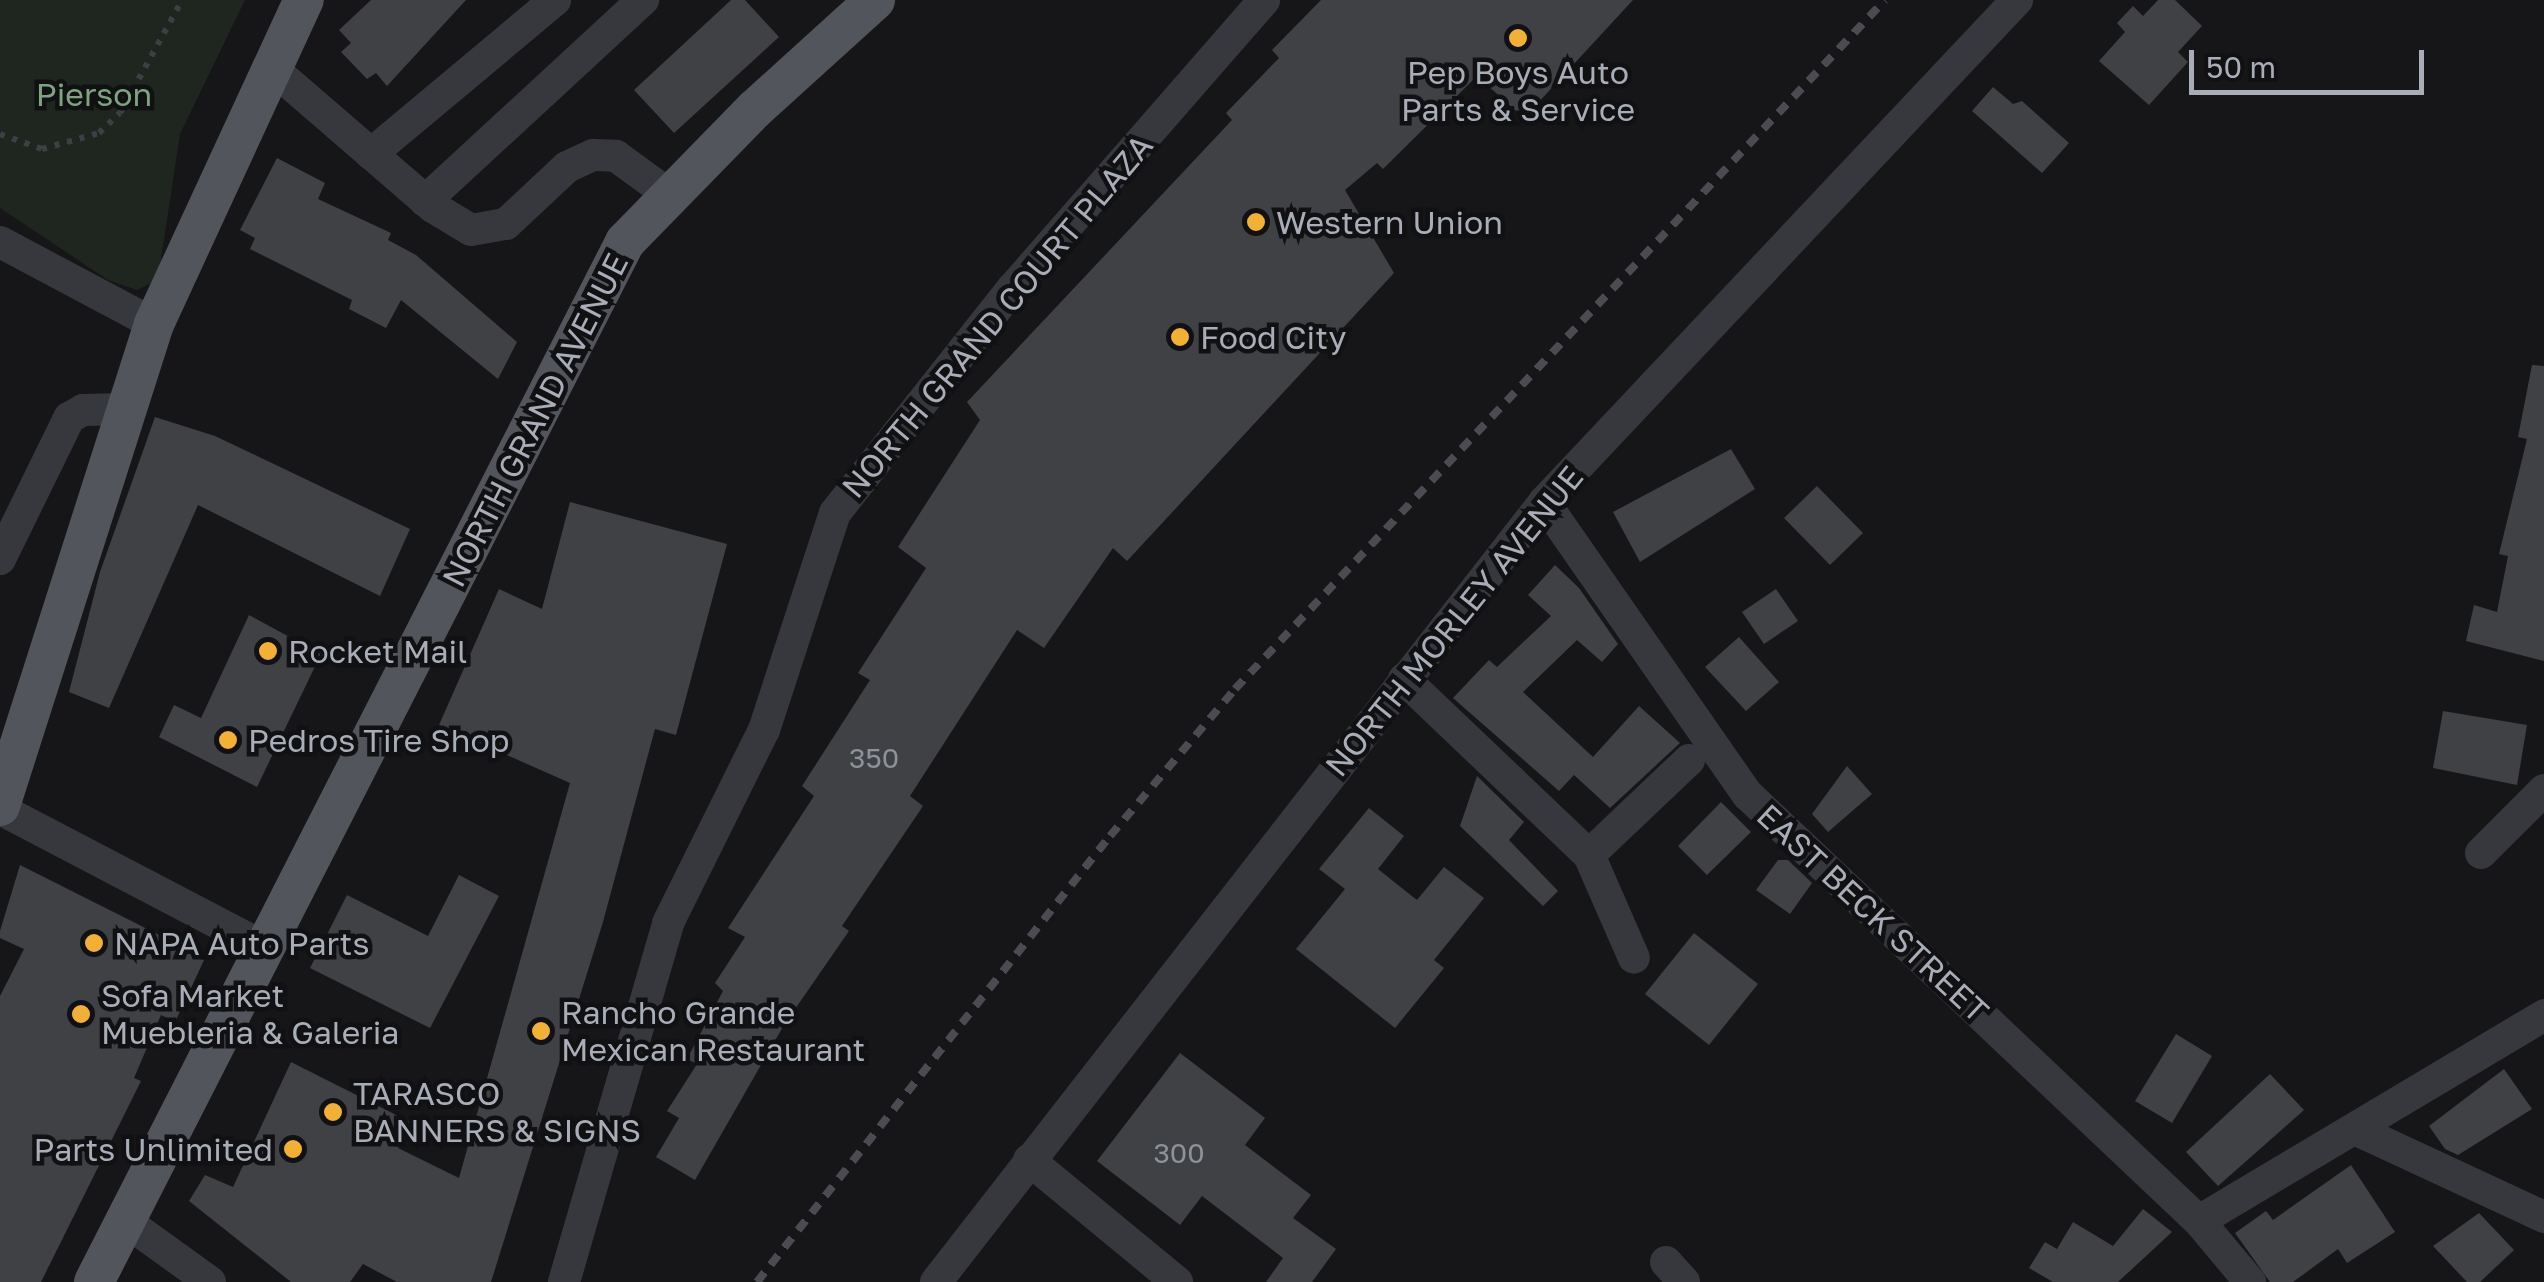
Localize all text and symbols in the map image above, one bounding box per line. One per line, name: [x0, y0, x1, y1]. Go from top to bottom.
marker: Pep Boys Auto Parts & Service: [1507, 27, 1529, 49]
scale bar: [2194, 30, 2429, 92]
text: 50 m: [2206, 49, 2276, 85]
place label: Pep Boys Auto Parts & Service: [1401, 54, 1635, 129]
park label: Pierson: [36, 75, 152, 113]
street label: NORTH GRAND COURT PLAZA: [834, 127, 1160, 505]
place label: Western Union: [1276, 203, 1503, 241]
marker: Western Union: [1245, 211, 1267, 233]
street label: NORTH GRAND AVENUE: [434, 247, 636, 593]
place label: Food City: [1200, 318, 1346, 356]
marker: Food City: [1169, 326, 1191, 348]
street label: NORTH MORLEY AVENUE: [1317, 458, 1591, 784]
place label: Rocket Mail: [288, 632, 467, 670]
marker: Rocket Mail: [257, 640, 279, 662]
place label: Pedros Tire Shop: [248, 721, 509, 759]
marker: Pedros Tire Shop: [217, 729, 239, 751]
house number: 350: [849, 741, 899, 775]
street label: EAST BECK STREET: [1749, 796, 1997, 1030]
place label: NAPA Auto Parts: [114, 924, 369, 962]
marker: NAPA Auto Parts: [83, 932, 105, 954]
place label: Sofa Market Muebleria & Galeria: [101, 977, 399, 1052]
place label: Rancho Grande Mexican Restaurant: [561, 994, 865, 1069]
marker: Sofa Market Muebleria & Galeria: [70, 1003, 92, 1025]
marker: Rancho Grande Mexican Restaurant: [530, 1020, 552, 1042]
place label: TARASCO BANNERS & SIGNS: [353, 1075, 641, 1150]
marker: TARASCO BANNERS & SIGNS: [322, 1101, 344, 1123]
place label: Parts Unlimited: [34, 1130, 273, 1168]
house number: 300: [1153, 1136, 1205, 1170]
marker: Parts Unlimited: [282, 1138, 304, 1160]

